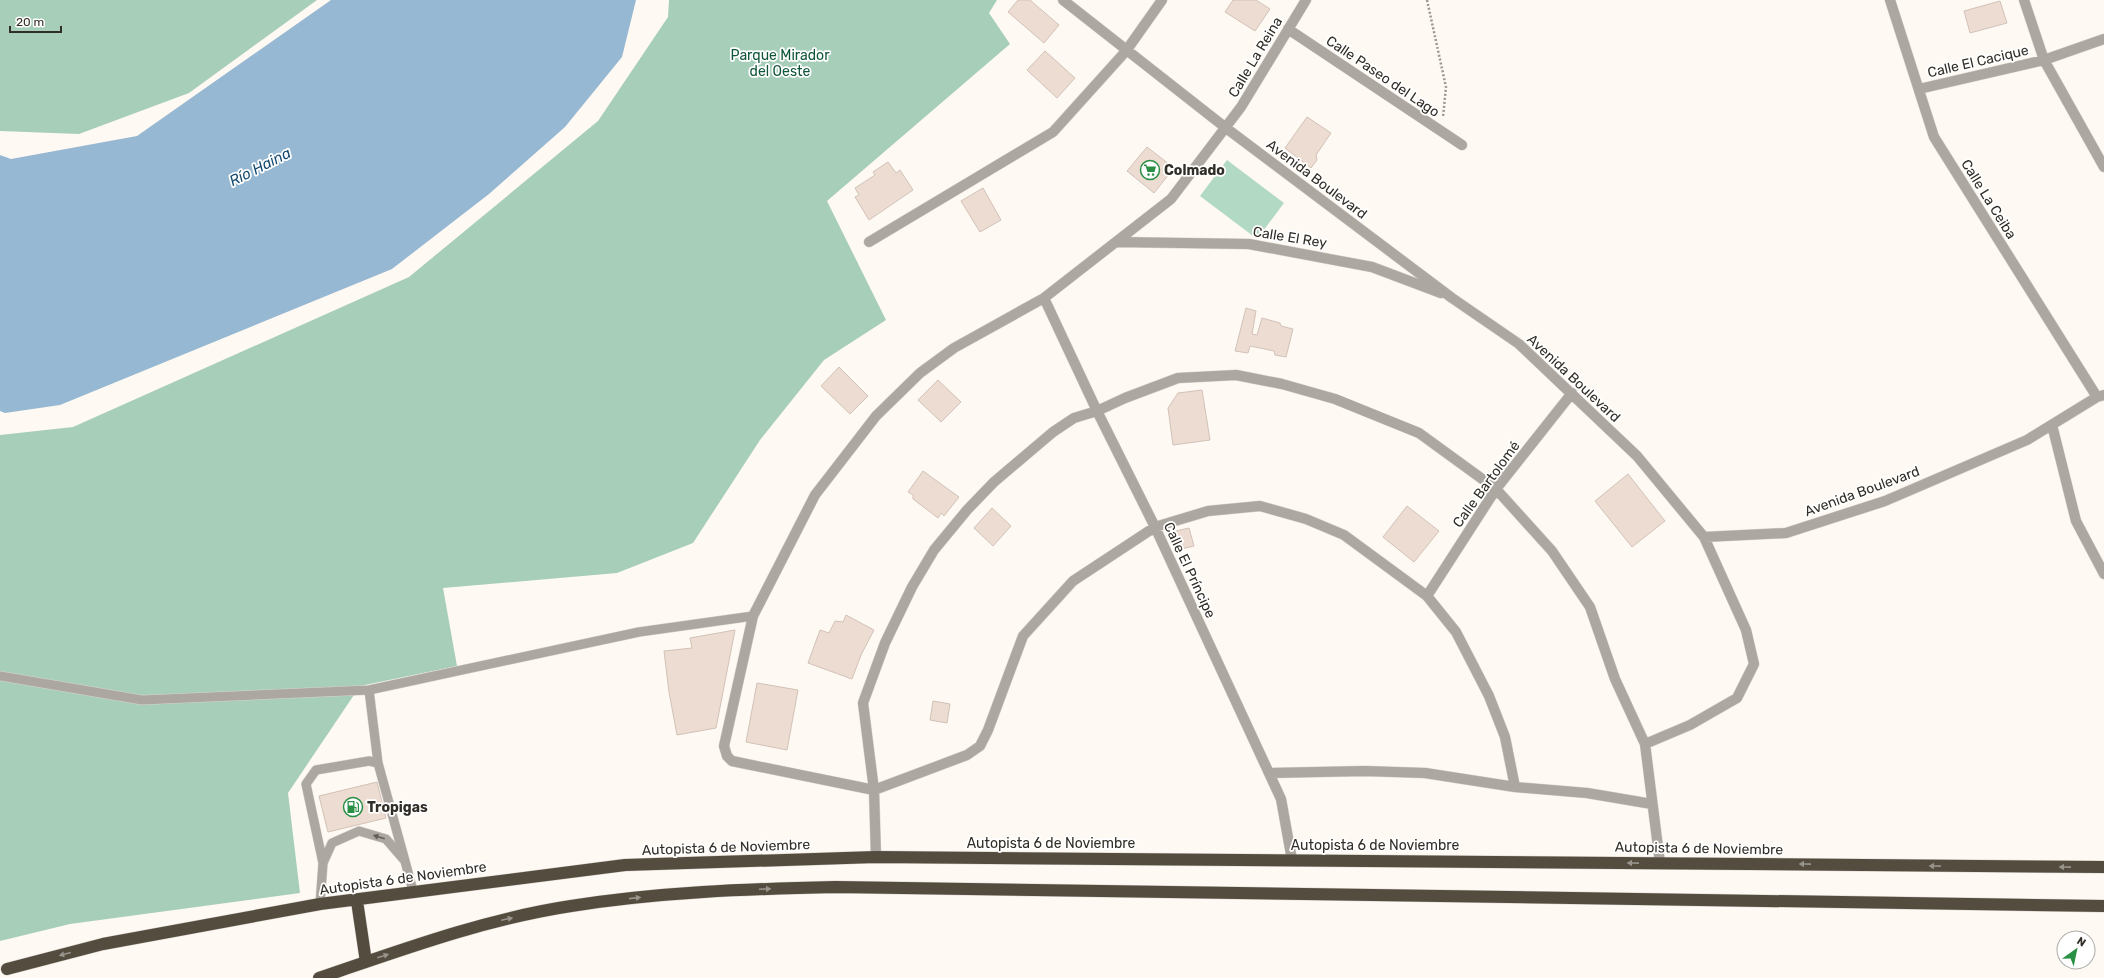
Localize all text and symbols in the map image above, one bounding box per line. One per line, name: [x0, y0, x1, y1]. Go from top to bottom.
scale bar: [10, 8, 61, 34]
street label: Calle La Reina: [1225, 14, 1286, 101]
text: 20 m: [16, 15, 44, 29]
street label: Calle Paseo del Lago: [1323, 32, 1443, 121]
street label: Calle El Cacique: [1926, 42, 2030, 81]
park label: Parque Mirador del Oeste: [731, 47, 830, 80]
street label: Avenida Boulevard: [1263, 136, 1370, 223]
water label: Río Haina: [226, 144, 294, 190]
street label: Calle La Ceiba: [1957, 156, 2020, 242]
supermarket icon: Colmado: [1139, 159, 1161, 181]
place label: Colmado: [1164, 162, 1225, 179]
street label: Calle El Rey: [1252, 223, 1328, 252]
street label: Avenida Boulevard: [1524, 331, 1624, 426]
street label: Calle Bartolomé: [1449, 438, 1524, 531]
street label: Avenida Boulevard: [1802, 463, 1922, 520]
street label: Calle El Príncipe: [1160, 520, 1219, 621]
fuel station icon: Tropigas: [342, 796, 364, 818]
place label: Tropigas: [367, 799, 428, 816]
one-way arrow: [373, 834, 385, 840]
street label: Autopista 6 de Noviembre: [967, 835, 1135, 852]
street label: Autopista 6 de Noviembre: [642, 836, 811, 859]
street label: Autopista 6 de Noviembre: [1291, 837, 1459, 854]
street label: Autopista 6 de Noviembre: [1615, 839, 1784, 858]
street label: Autopista 6 de Noviembre: [318, 858, 488, 899]
one-way arrow: [1626, 860, 1639, 866]
one-way arrow: [1798, 861, 1811, 867]
one-way arrow: [1928, 863, 1941, 869]
one-way arrow: [2058, 864, 2071, 870]
one-way arrow: [759, 886, 772, 892]
one-way arrow: [629, 895, 641, 901]
one-way arrow: [501, 916, 513, 922]
north arrow: [2056, 930, 2096, 970]
text: N: [2074, 934, 2088, 950]
one-way arrow: [59, 951, 71, 957]
one-way arrow: [377, 953, 389, 959]

